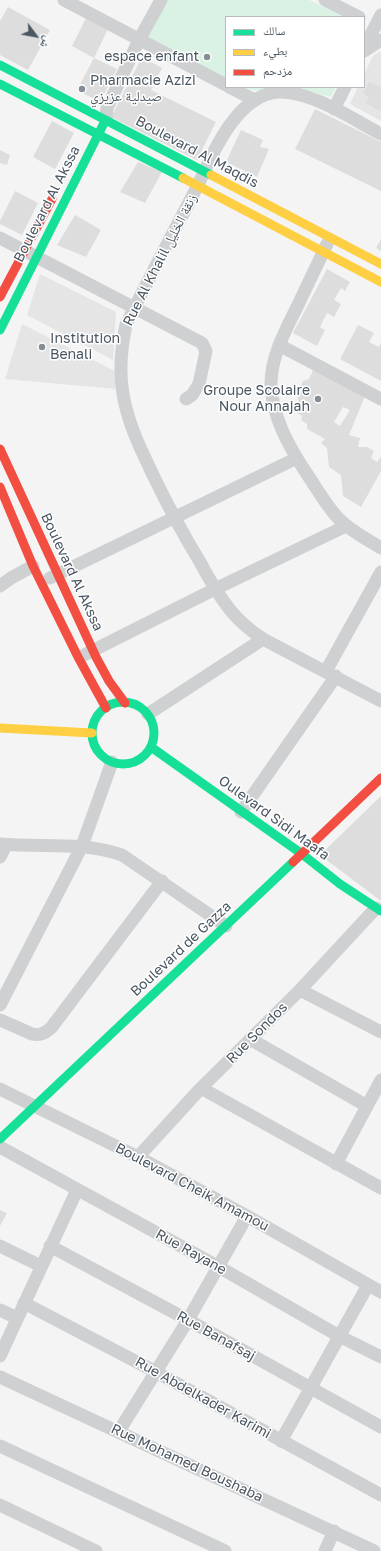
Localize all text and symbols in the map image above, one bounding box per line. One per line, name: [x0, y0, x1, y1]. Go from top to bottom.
north arrow: [16, 16, 56, 56]
legend: [225, 16, 365, 88]
text: سالك: [263, 23, 285, 38]
text: ش: [38, 34, 55, 51]
text: بطيء: [263, 43, 287, 58]
place label: espace enfant: [104, 49, 199, 65]
marker: espace enfant: [202, 52, 212, 62]
text: مزدحم: [263, 63, 292, 78]
place label: Pharmacie Azizi صيدلية عزيزي: [90, 73, 196, 106]
marker: Pharmacie Azizi صيدلية عزيزي: [77, 84, 87, 94]
street label: Boulevard Al Maqdis: [133, 113, 261, 191]
street label: Boulevard Al Akssa: [10, 143, 84, 265]
street label: Rue Al Khalil زنقة الخليل: [119, 191, 201, 329]
place label: Institution Benali: [50, 331, 120, 364]
marker: Institution Benali: [37, 342, 47, 352]
place label: Groupe Scolaire Nour Annajah: [203, 383, 310, 416]
marker: Groupe Scolaire Nour Annajah: [313, 394, 323, 404]
street label: Boulevard Al Akssa: [37, 510, 107, 634]
street label: Oulevard Sidi Maafa: [215, 772, 333, 864]
street label: Boulevard de Gazza: [127, 898, 235, 1000]
street label: Rue Sondos: [223, 999, 291, 1067]
street label: Boulevard Cheik Amamou: [112, 1139, 272, 1235]
street label: Rue Rayane: [153, 1226, 229, 1278]
street label: Rue Banafsaj: [174, 1307, 258, 1365]
street label: Rue Abdelkader Karimi: [132, 1354, 274, 1442]
street label: Rue Mohamed Boushaba: [108, 1420, 266, 1506]

